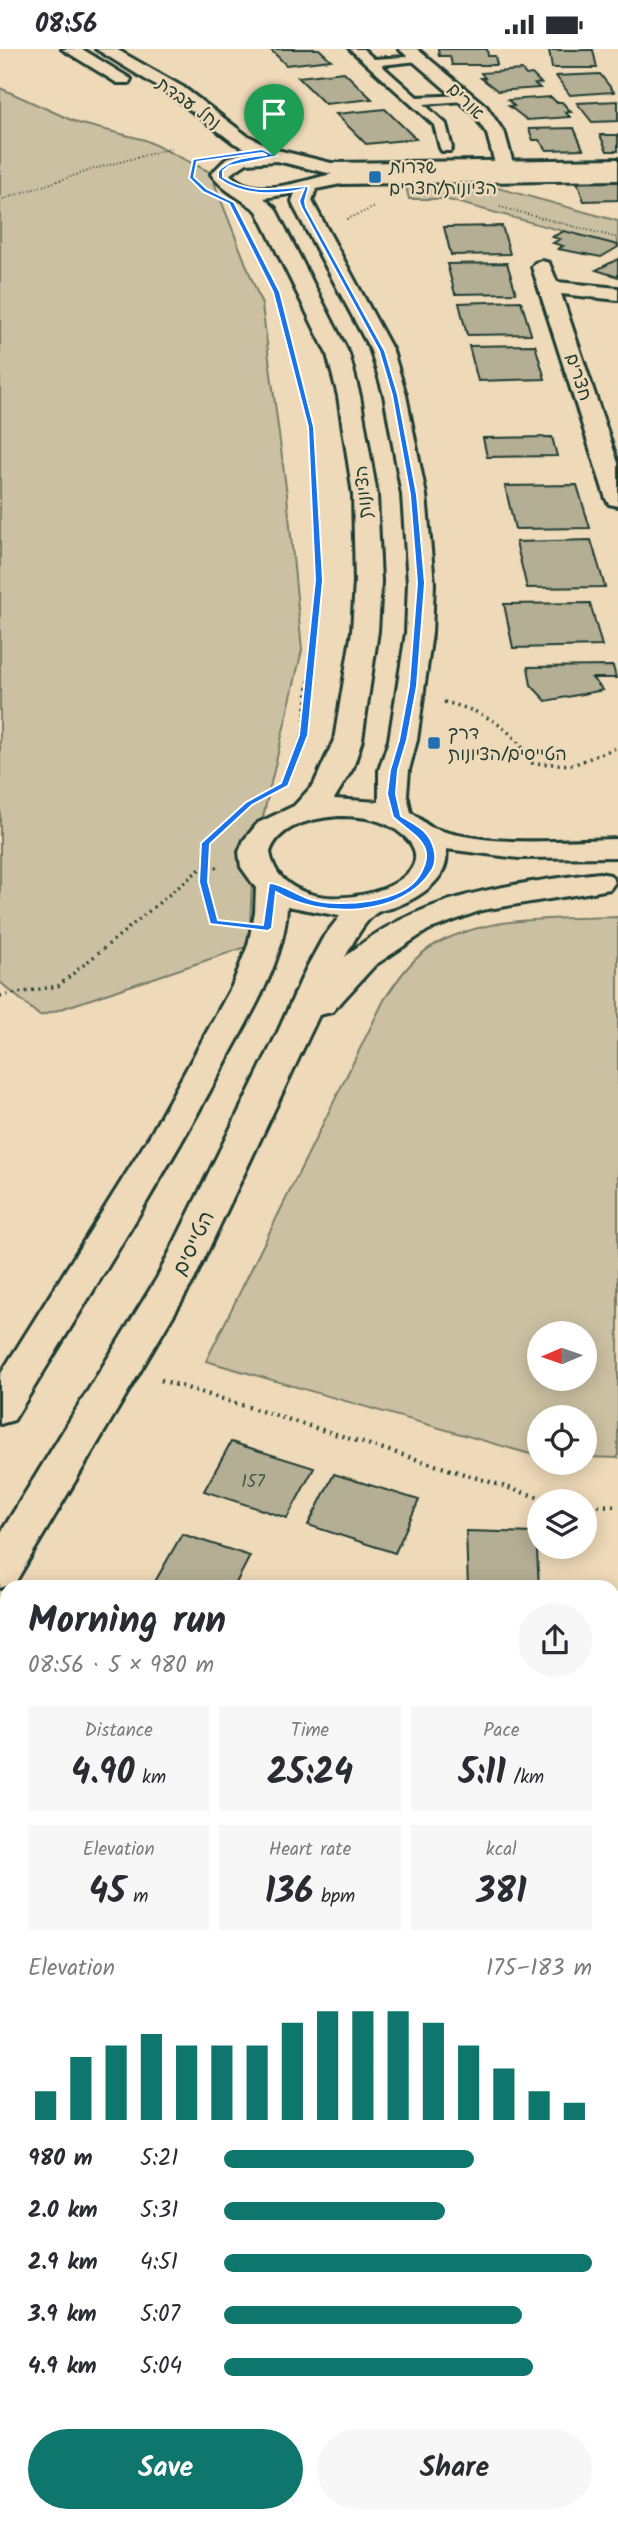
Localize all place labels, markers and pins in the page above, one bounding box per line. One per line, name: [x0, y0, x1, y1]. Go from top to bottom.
pin: [244, 84, 304, 156]
place label: שדרות הציונות/חצרים: [388, 154, 497, 204]
marker: שדרות הציונות/חצרים: [367, 169, 383, 185]
place label: דרך הטייסים/הציונות: [448, 720, 567, 770]
marker: דרך הטייסים/הציונות: [426, 735, 442, 751]

